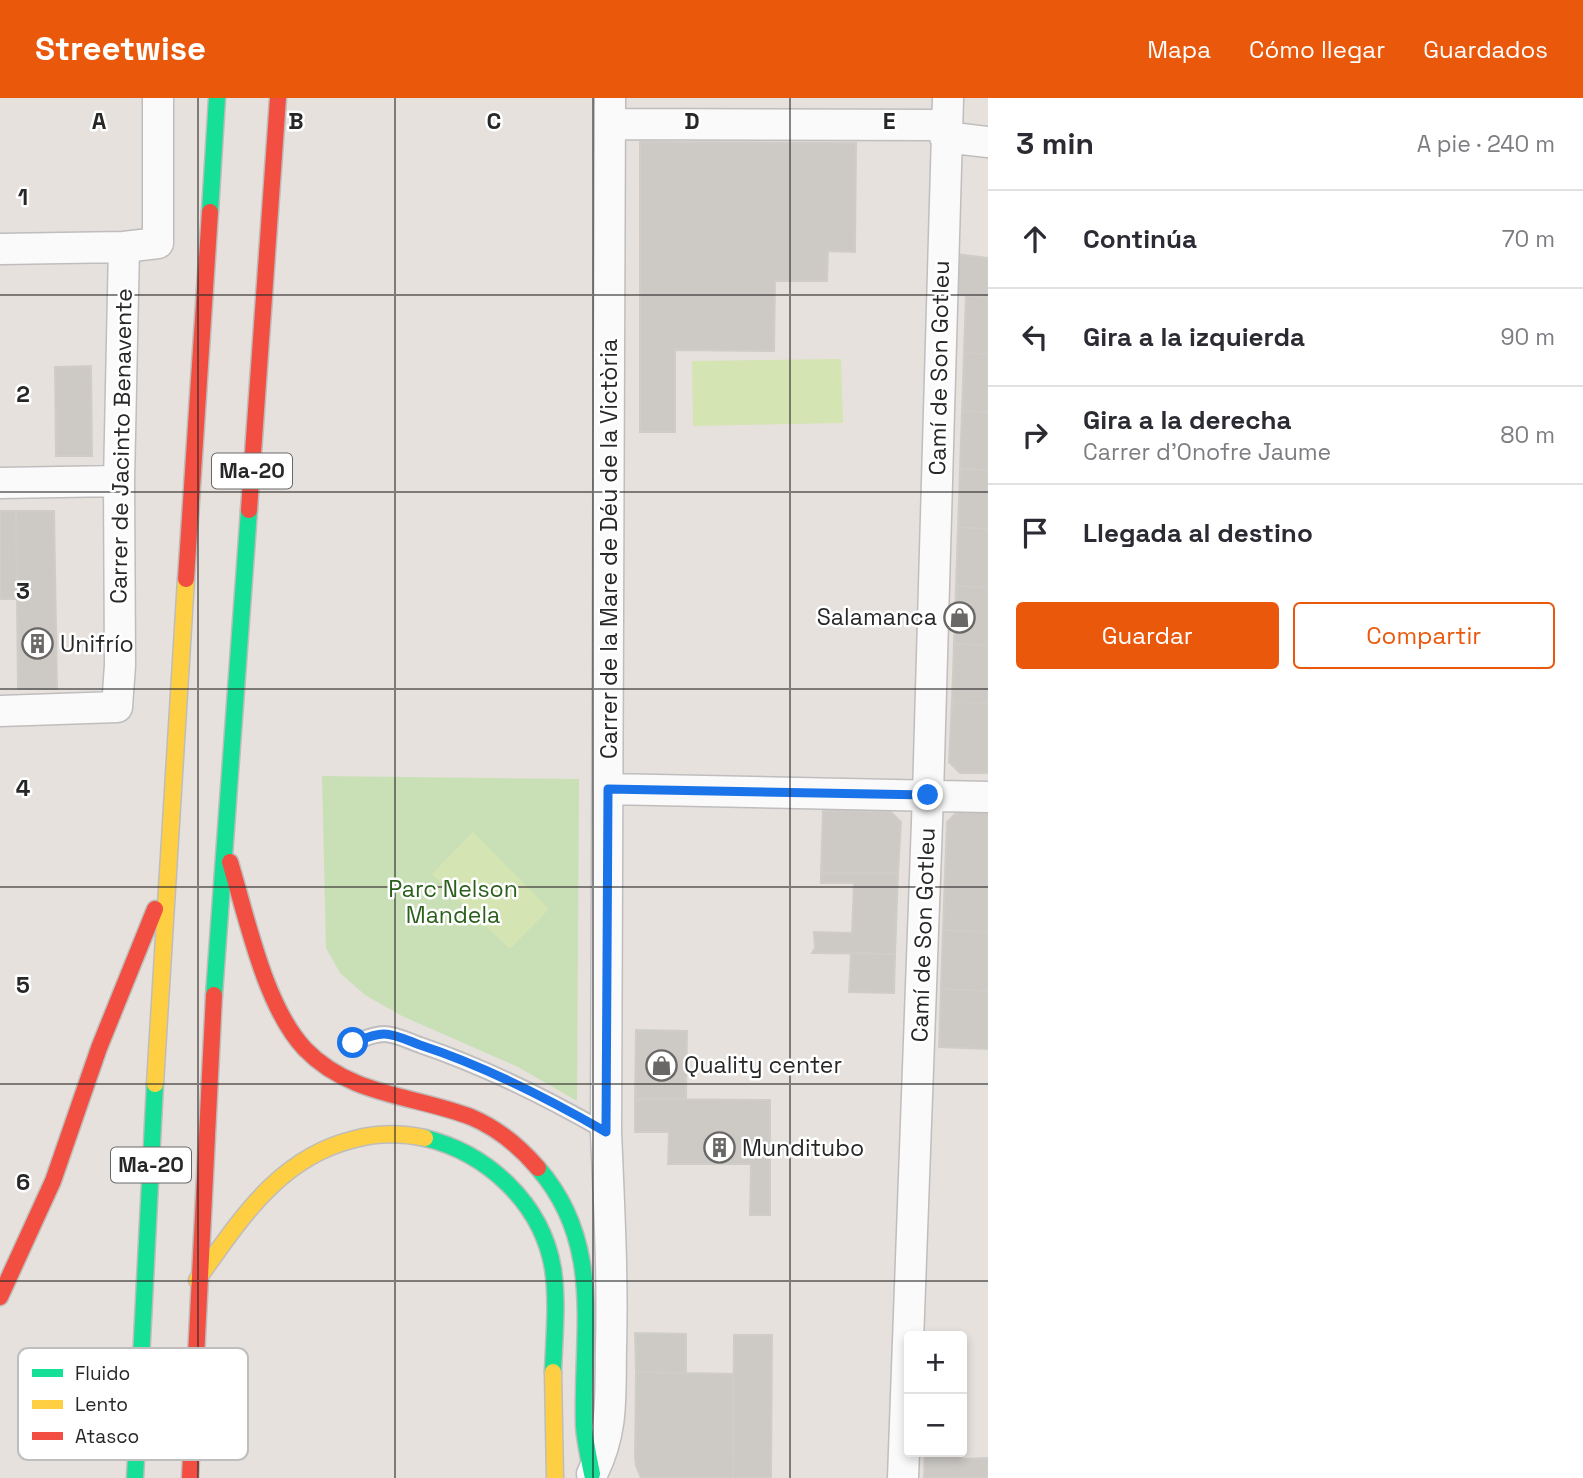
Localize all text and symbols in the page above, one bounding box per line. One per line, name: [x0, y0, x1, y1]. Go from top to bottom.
text: Streetwise: [35, 28, 206, 70]
text: Mapa: [1147, 34, 1211, 65]
text: Cómo llegar: [1249, 34, 1385, 65]
text: Guardados: [1423, 34, 1548, 65]
text: A: [92, 106, 107, 136]
text: B: [288, 106, 304, 136]
text: C: [487, 106, 501, 136]
text: D: [684, 106, 700, 136]
text: E: [883, 106, 895, 136]
text: 3 min: [1016, 124, 1094, 163]
text: A pie · 240 m: [1417, 129, 1555, 159]
text: 1: [18, 182, 28, 212]
icon: ahead: [1016, 220, 1054, 258]
text: Continúa: [1083, 222, 1197, 256]
text: 70 m: [1502, 224, 1555, 254]
street label: Camí de Son Gotleu: [922, 260, 956, 476]
street label: Carrer de Jacinto Benavente: [103, 288, 139, 604]
icon: left: [1016, 318, 1054, 356]
text: Gira a la izquierda: [1083, 320, 1305, 354]
text: 90 m: [1500, 322, 1555, 352]
street label: Carrer de la Mare de Déu de la Victòria: [594, 339, 624, 759]
text: 2: [16, 379, 30, 409]
text: Gira a la derecha: [1083, 403, 1292, 437]
icon: right: [1016, 416, 1054, 454]
text: 80 m: [1500, 420, 1555, 450]
text: Carrer d'Onofre Jaume: [1083, 437, 1331, 467]
road number: Ma-20: [212, 454, 292, 488]
icon: arrive: [1016, 514, 1054, 552]
text: Llegada al destino: [1083, 516, 1313, 550]
text: 3: [16, 576, 30, 606]
shop icon: Salamanca: [943, 600, 977, 634]
place label: Salamanca: [817, 602, 937, 632]
button: Guardar: [1016, 602, 1279, 669]
button: Compartir: [1293, 602, 1555, 669]
building icon: Unifrío: [20, 627, 54, 661]
place label: Unifrío: [60, 629, 134, 659]
text: 4: [16, 773, 31, 803]
route end: [912, 779, 943, 810]
street label: Camí de Son Gotleu: [904, 827, 942, 1043]
park label: Parc Nelson Mandela: [388, 874, 518, 930]
text: 5: [16, 970, 30, 1000]
route start: [337, 1027, 368, 1058]
shop icon: Quality center: [644, 1048, 678, 1082]
place label: Quality center: [684, 1050, 842, 1080]
building icon: Munditubo: [702, 1131, 736, 1165]
place label: Munditubo: [742, 1133, 864, 1163]
road number: Ma-20: [111, 1148, 191, 1182]
text: 6: [16, 1167, 30, 1197]
map controls: [904, 1331, 967, 1457]
button: +: [904, 1331, 967, 1394]
legend: [18, 1348, 248, 1460]
text: Fluido: [75, 1361, 130, 1386]
text: Lento: [75, 1392, 128, 1417]
button: −: [904, 1394, 967, 1457]
text: Atasco: [75, 1424, 139, 1449]

